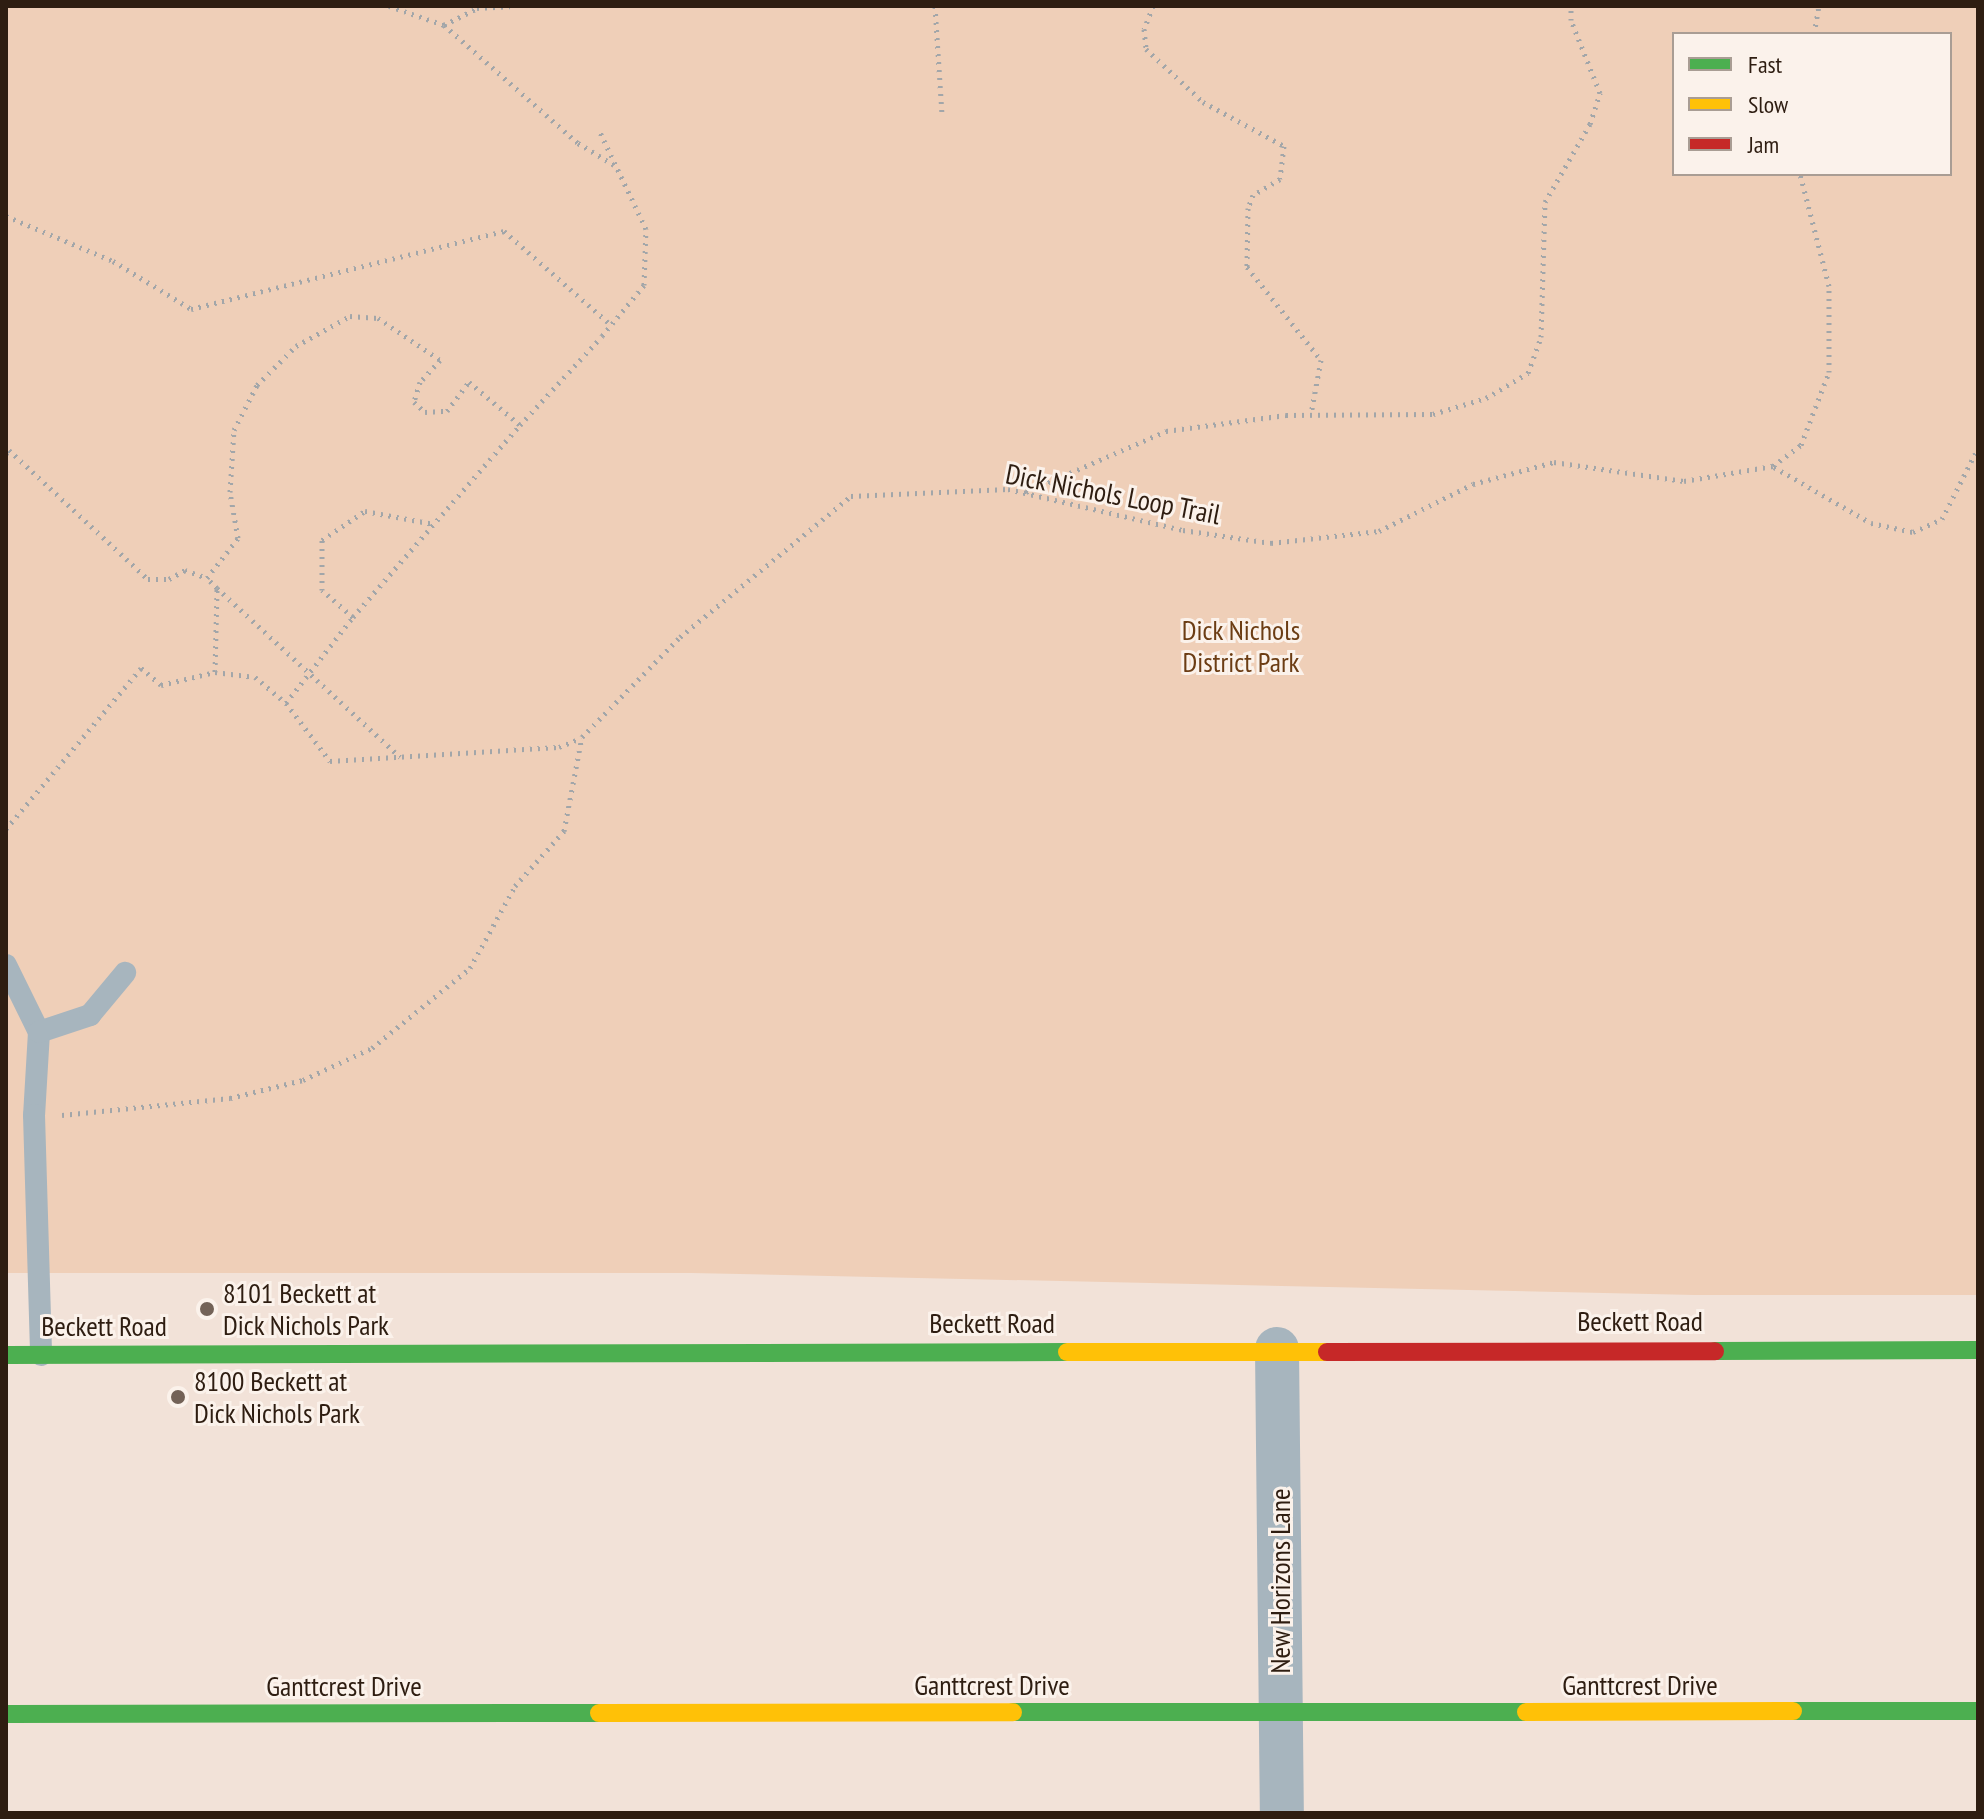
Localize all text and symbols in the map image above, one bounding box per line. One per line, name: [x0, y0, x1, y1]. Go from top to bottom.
legend: [1672, 32, 1952, 176]
text: Fast: [1748, 49, 1782, 80]
text: Slow: [1748, 89, 1788, 120]
text: Jam: [1748, 129, 1779, 160]
street label: Dick Nichols Loop Trail: [1002, 457, 1224, 531]
park label: Dick Nichols District Park: [1181, 613, 1301, 679]
place label: 8101 Beckett at Dick Nichols Park: [223, 1276, 390, 1342]
marker: 8101 Beckett at Dick Nichols Park: [198, 1300, 216, 1318]
street label: Beckett Road: [1577, 1304, 1703, 1338]
street label: Beckett Road: [929, 1306, 1055, 1340]
street label: Beckett Road: [41, 1309, 167, 1343]
place label: 8100 Beckett at Dick Nichols Park: [194, 1364, 361, 1430]
marker: 8100 Beckett at Dick Nichols Park: [169, 1388, 187, 1406]
street label: New Horizons Lane: [1263, 1488, 1297, 1674]
street label: Ganttcrest Drive: [914, 1668, 1070, 1702]
street label: Ganttcrest Drive: [1562, 1668, 1718, 1702]
street label: Ganttcrest Drive: [266, 1669, 422, 1703]

